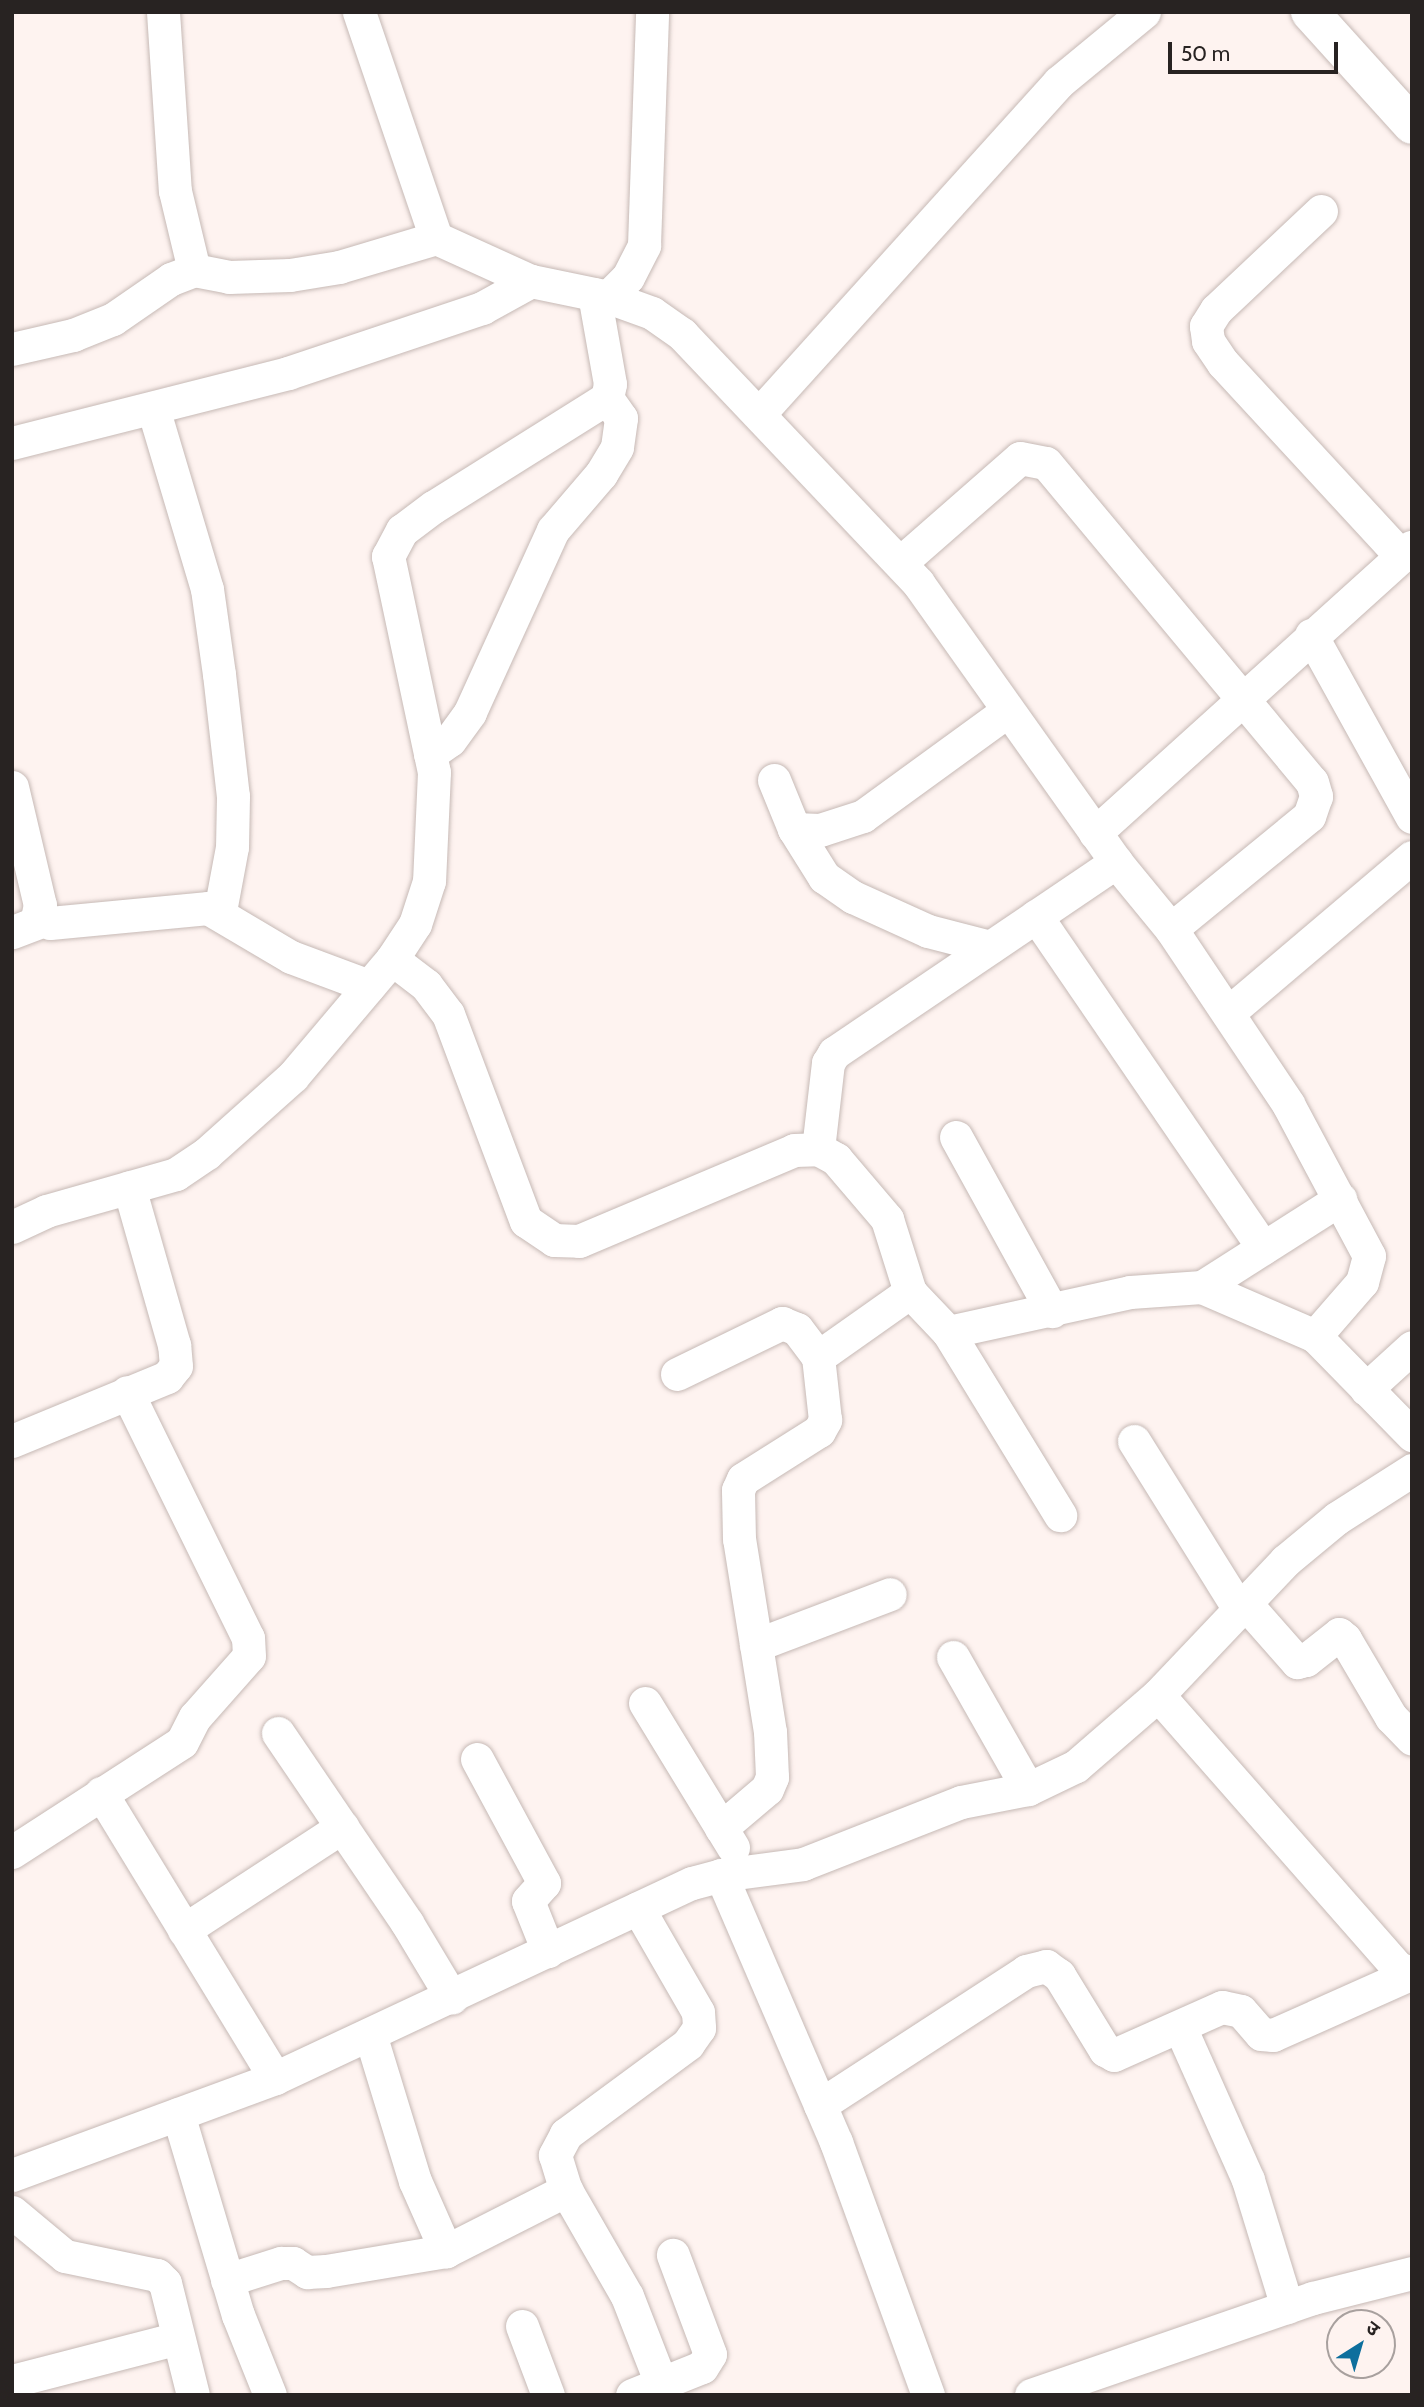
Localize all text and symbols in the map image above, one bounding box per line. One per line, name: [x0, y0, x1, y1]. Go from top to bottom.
scale bar: [1172, 28, 1342, 72]
text: 50 m: [1181, 41, 1230, 66]
north arrow: [1326, 2309, 1396, 2379]
text: उ: [1361, 2316, 1384, 2341]

